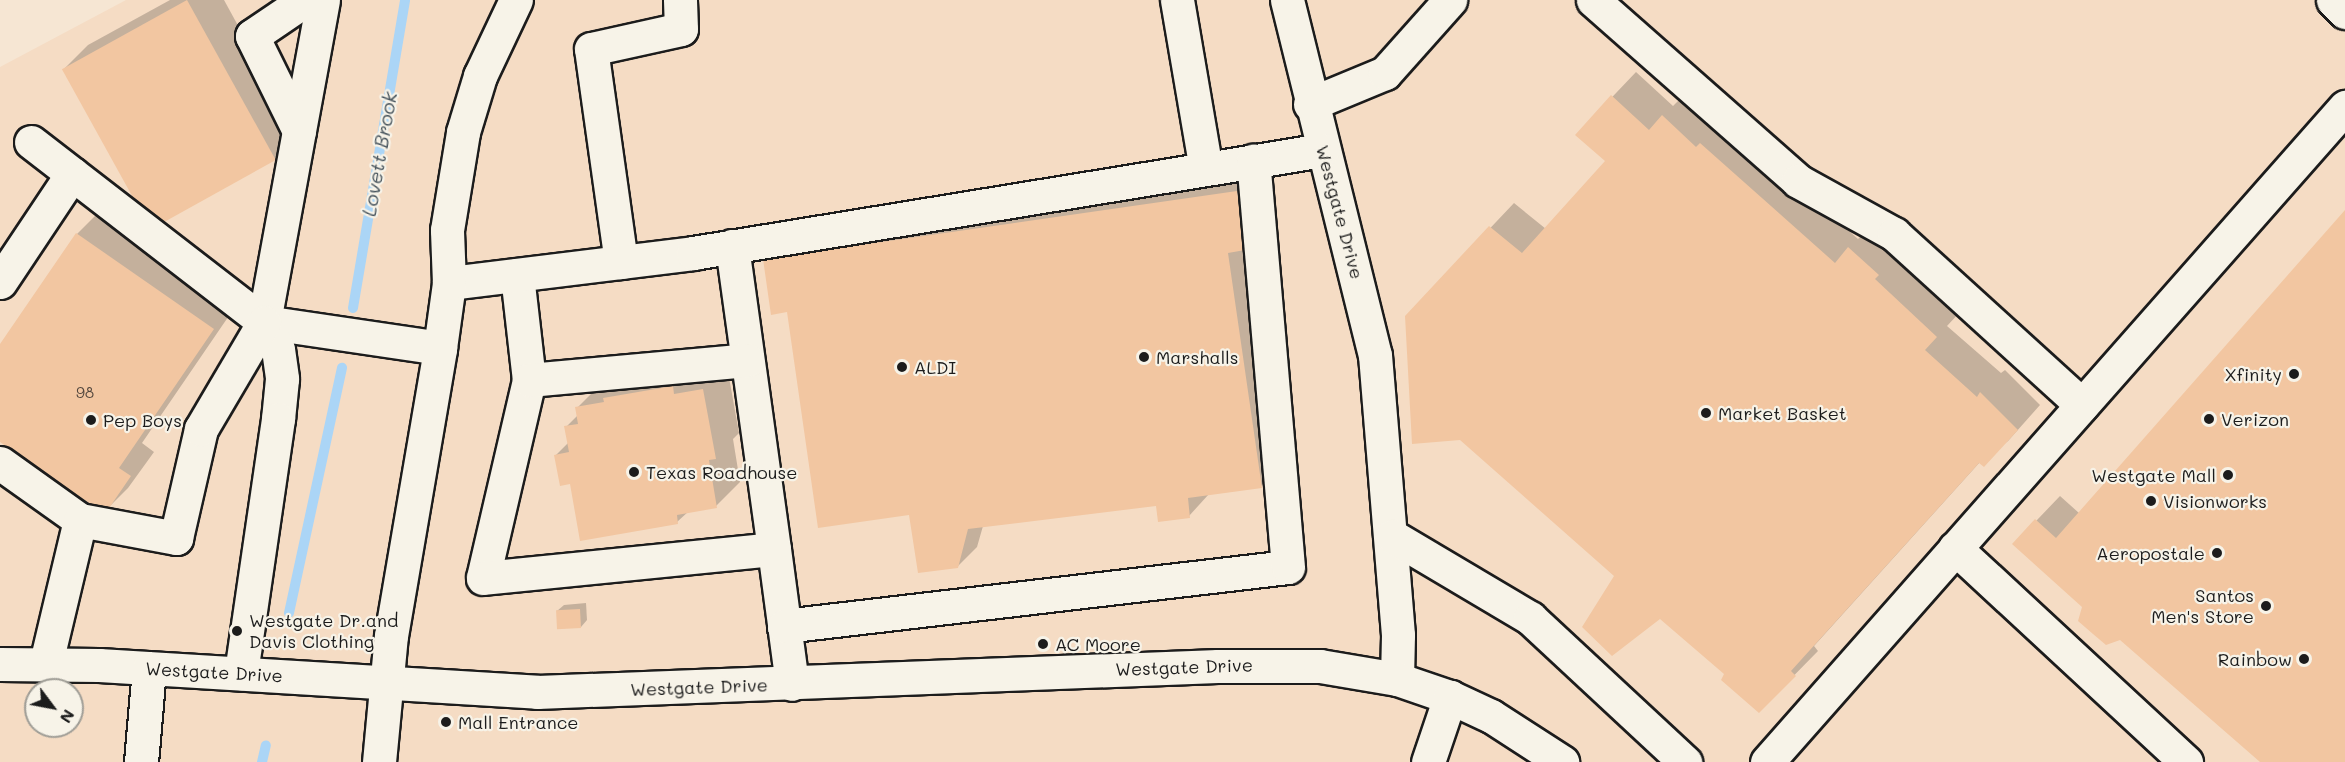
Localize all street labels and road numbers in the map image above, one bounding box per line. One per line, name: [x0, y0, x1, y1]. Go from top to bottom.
street label: Westgate Drive: [1312, 143, 1368, 281]
street label: Westgate Drive: [1115, 654, 1253, 680]
street label: Westgate Drive: [145, 658, 283, 686]
street label: Westgate Drive: [630, 674, 768, 700]

